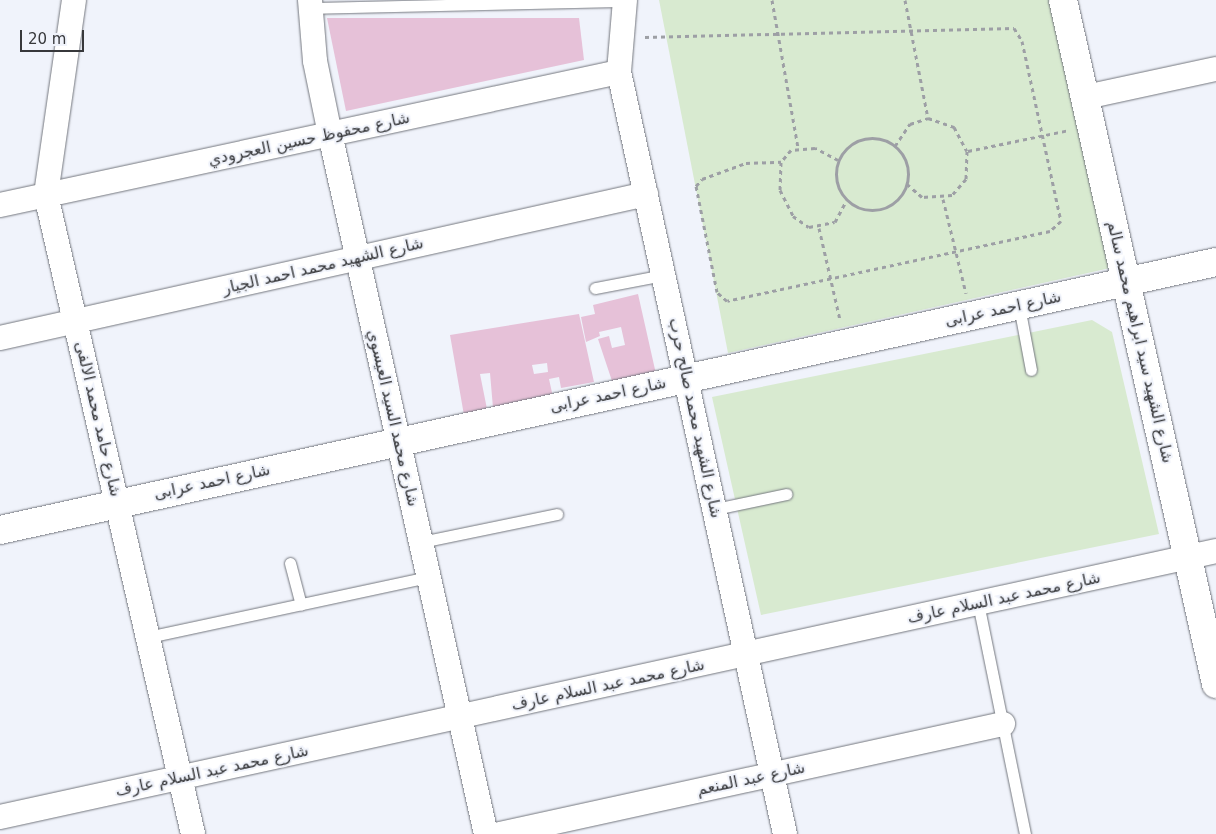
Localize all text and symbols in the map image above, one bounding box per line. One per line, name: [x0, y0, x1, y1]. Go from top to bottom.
scale bar: [22, 20, 86, 52]
text: 20 m: [28, 30, 66, 48]
street label: شارع محفوظ حسين العجرودي: [206, 108, 412, 170]
street label: شارع الشهيد سيد ابراهيم محمد سالم: [1103, 219, 1177, 465]
street label: شارع الشهيد محمد احمد الجيار: [221, 234, 425, 298]
street label: شارع احمد عرابى: [943, 287, 1063, 331]
street label: شارع الشهيد محمد صالح حرب: [664, 316, 726, 520]
street label: شارع محمد السيد العيسوي: [363, 328, 423, 508]
street label: شارع حامد محمد الالفى: [71, 339, 125, 499]
street label: شارع احمد عرابى: [548, 373, 668, 417]
street label: شارع احمد عرابى: [152, 460, 272, 504]
street label: شارع محمد عبد السلام عارف: [906, 568, 1102, 628]
street label: شارع محمد عبد السلام عارف: [510, 655, 706, 715]
street label: شارع محمد عبد السلام عارف: [114, 741, 310, 801]
street label: شارع عبد المنعم: [695, 758, 807, 800]

